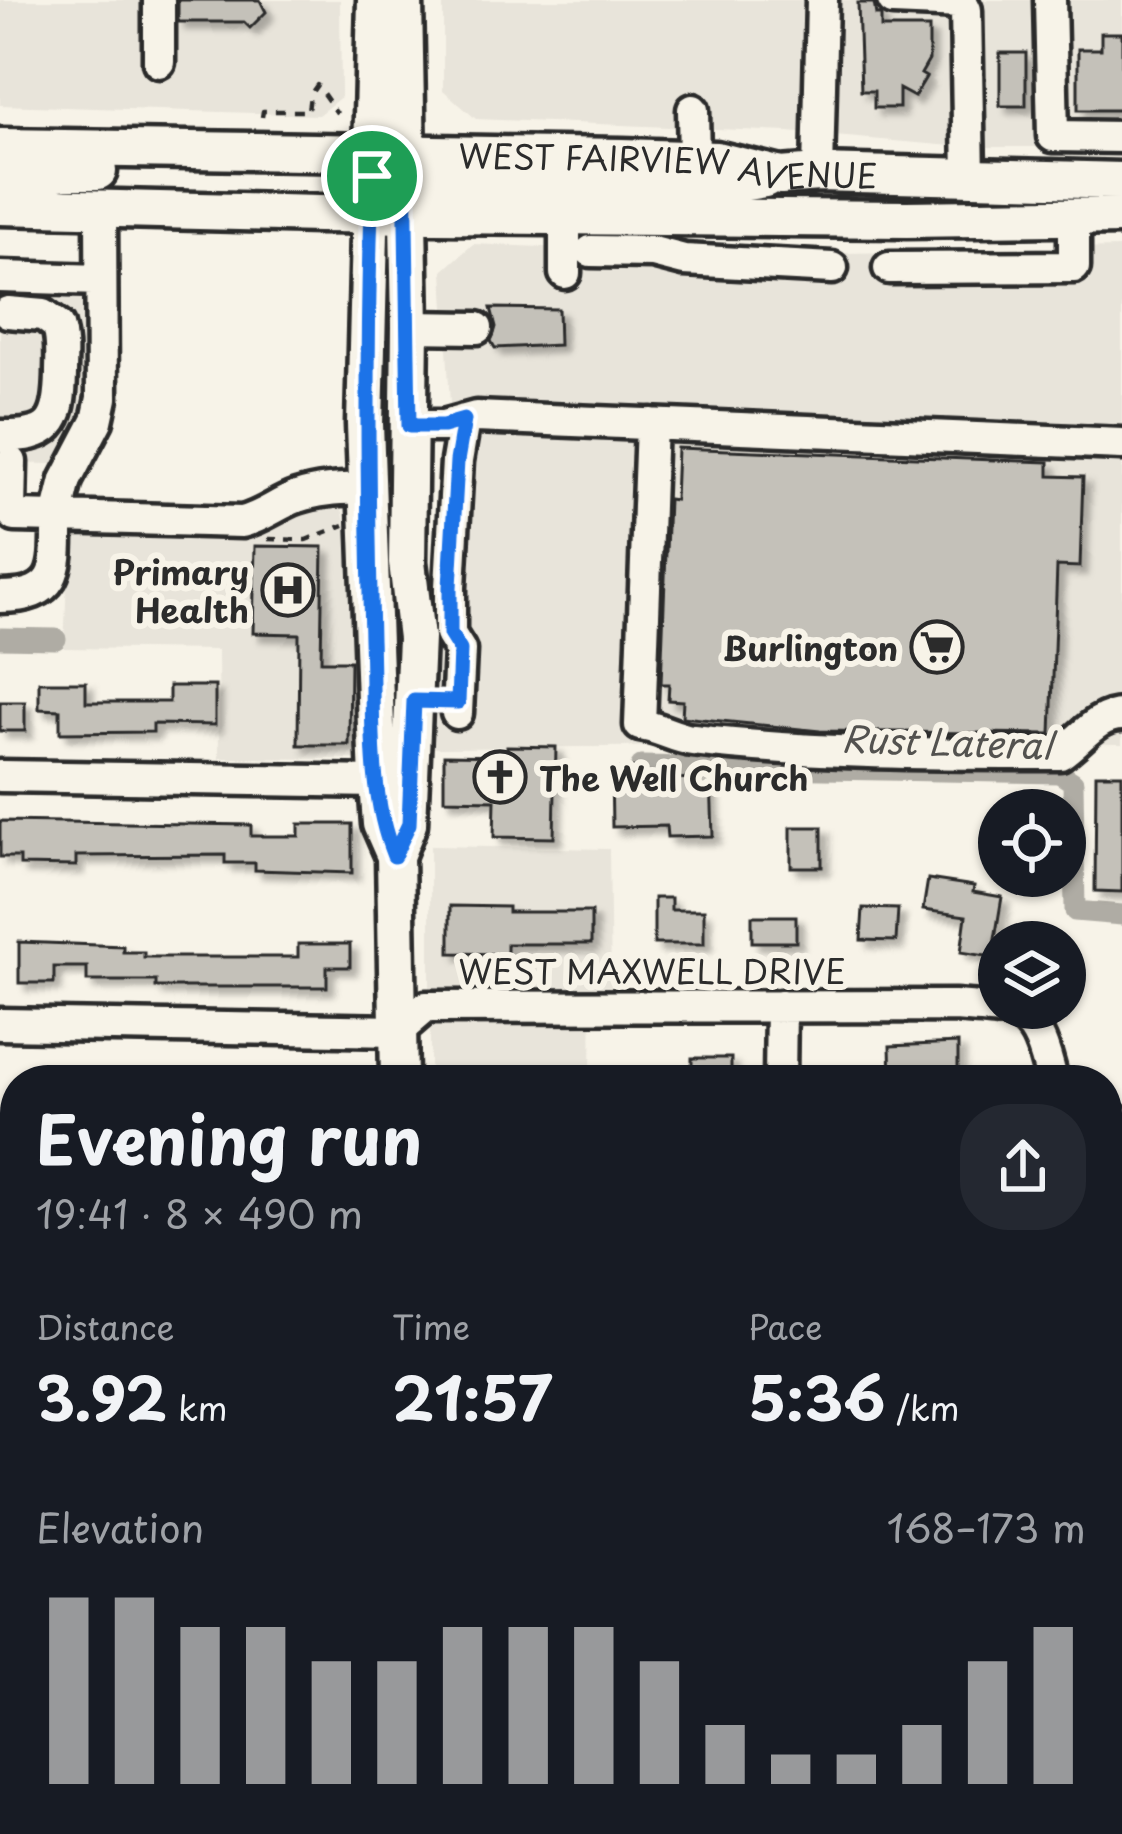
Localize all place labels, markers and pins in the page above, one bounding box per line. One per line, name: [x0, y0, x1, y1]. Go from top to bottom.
pin: [321, 125, 423, 227]
place label: Primary Health: [113, 546, 249, 634]
hospital icon: Primary Health: [260, 562, 316, 618]
supermarket icon: Burlington: [909, 619, 965, 675]
place label: Burlington: [723, 622, 898, 672]
church icon: The Well Church: [472, 749, 528, 805]
place label: The Well Church: [539, 752, 809, 802]

